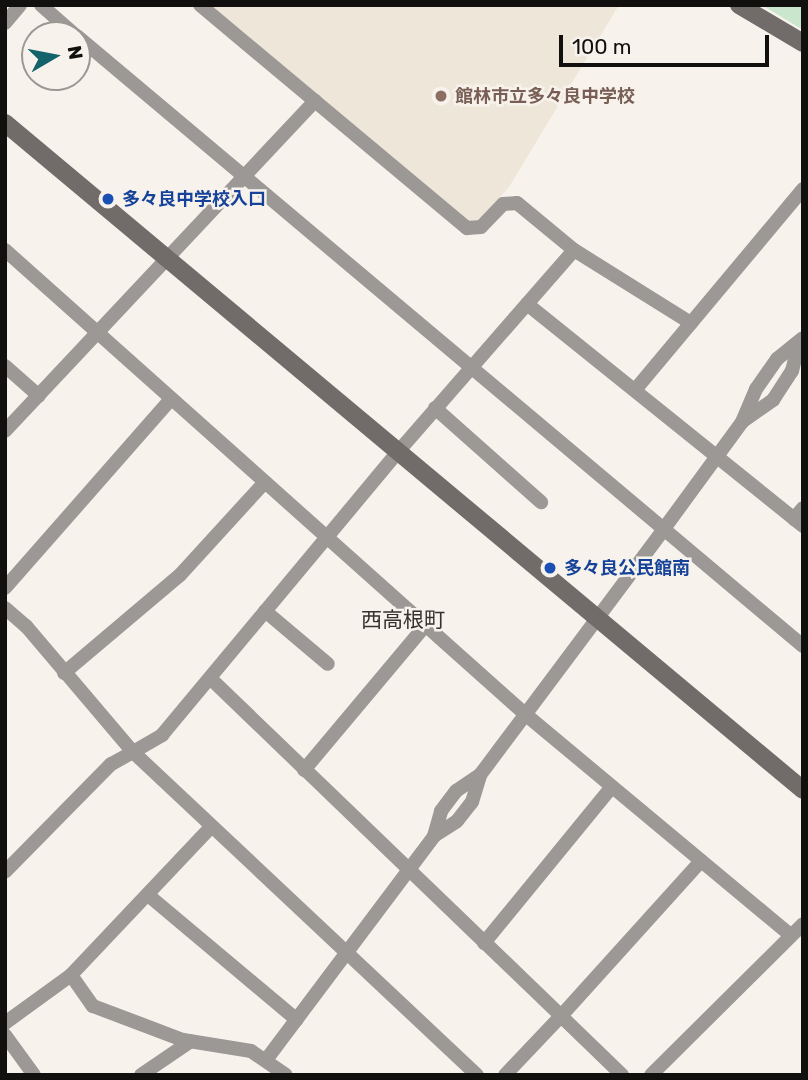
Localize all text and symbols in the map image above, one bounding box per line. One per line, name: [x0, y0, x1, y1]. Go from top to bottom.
north arrow: [21, 21, 91, 91]
scale bar: [563, 21, 773, 65]
text: 100 m: [572, 34, 631, 59]
text: N: [63, 44, 88, 61]
place label: 館林市立多々良中学校: [455, 85, 635, 107]
marker: 館林市立多々良中学校: [433, 88, 449, 104]
place label: 多々良中学校入口: [122, 188, 266, 210]
marker: 多々良中学校入口: [100, 191, 116, 207]
place label: 多々良公民館南: [564, 557, 690, 579]
marker: 多々良公民館南: [542, 560, 558, 576]
district label: 西高根町: [361, 607, 445, 633]

